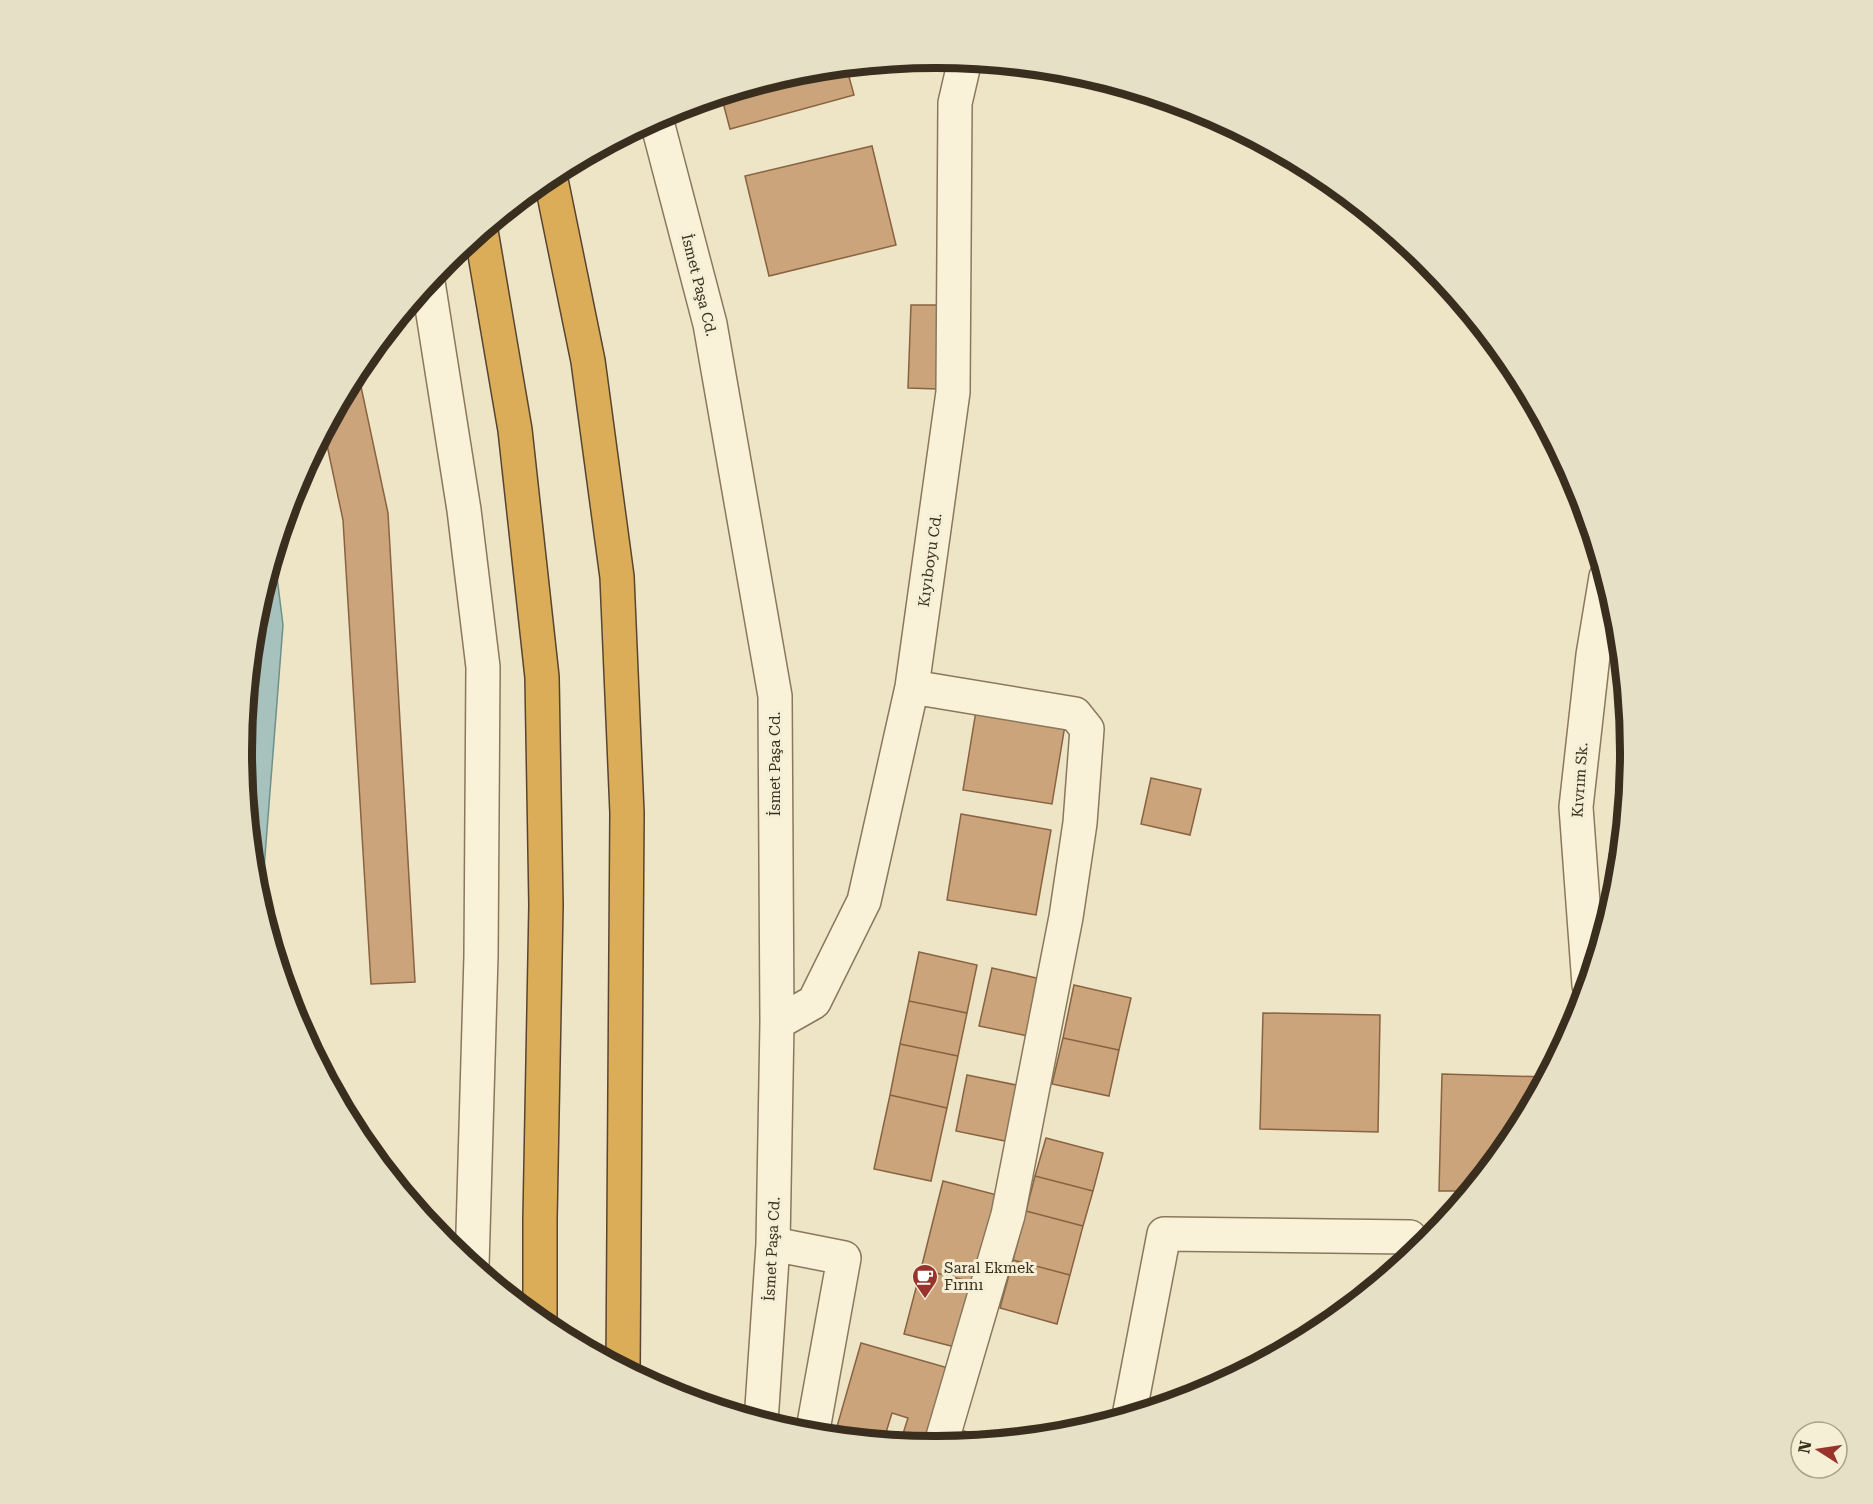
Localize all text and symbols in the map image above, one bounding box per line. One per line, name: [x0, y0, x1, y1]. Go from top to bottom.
street label: İsmet Paşa Cd.: [678, 232, 720, 338]
street label: Kıyıboyu Cd.: [915, 512, 945, 608]
street label: İsmet Paşa Cd.: [766, 712, 784, 816]
street label: Kıvrım Sk.: [1568, 742, 1592, 818]
street label: İsmet Paşa Cd.: [760, 1196, 784, 1302]
place label: Saral Ekmek Fırını: [944, 1259, 1035, 1294]
cafe icon: Saral Ekmek Fırını: [910, 1262, 940, 1300]
north arrow: [1789, 1420, 1849, 1480]
text: N: [1794, 1439, 1815, 1455]

